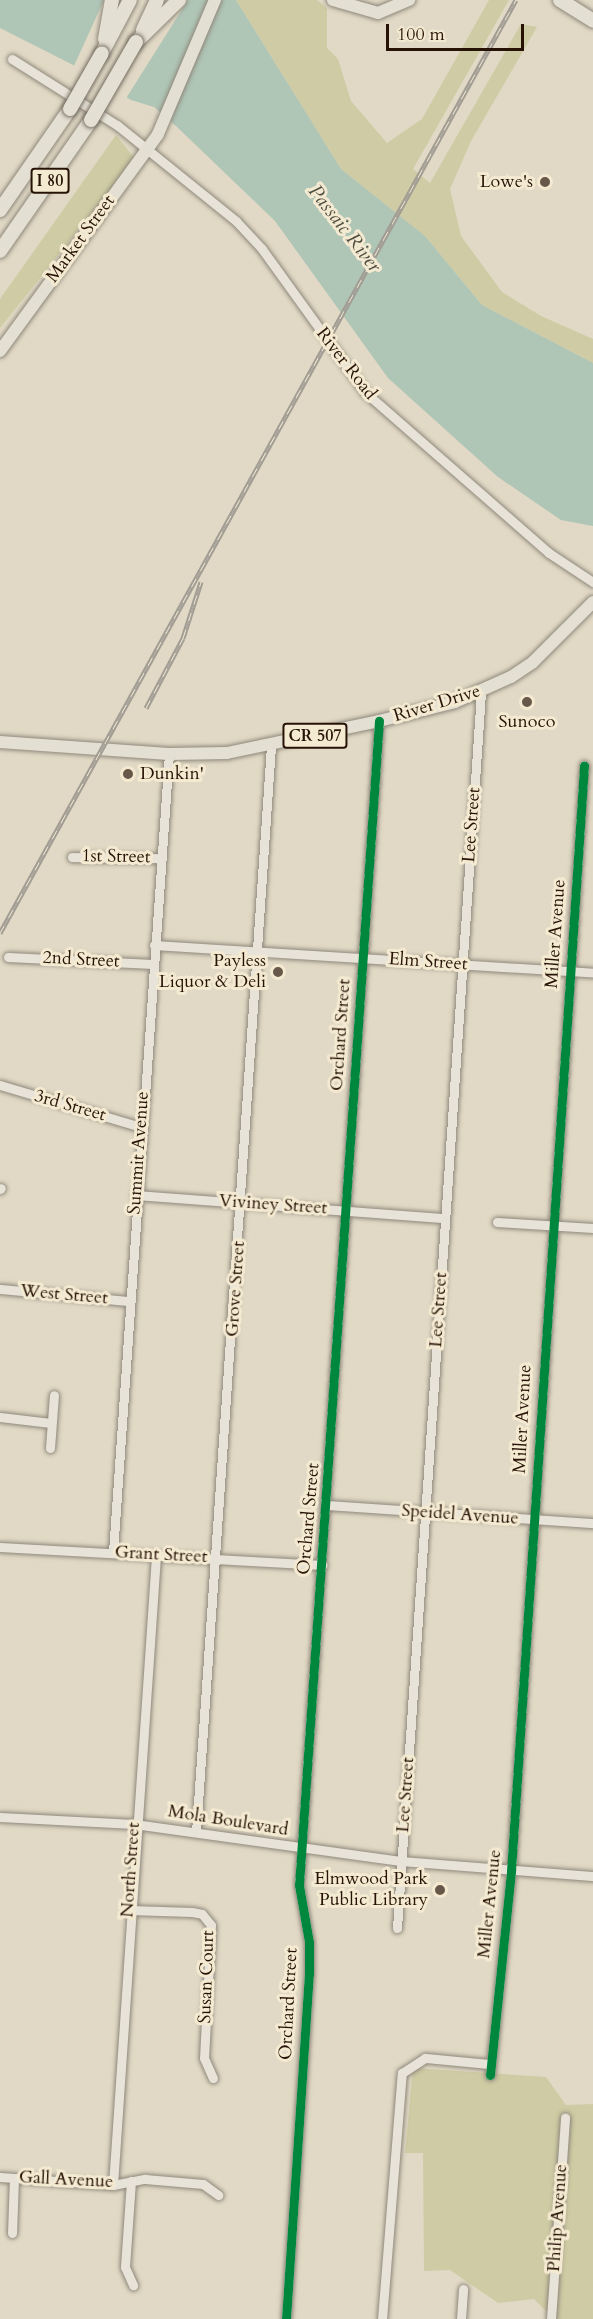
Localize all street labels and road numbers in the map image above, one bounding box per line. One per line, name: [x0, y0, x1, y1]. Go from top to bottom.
road number: I 80: [31, 168, 70, 194]
street label: Market Street: [42, 191, 120, 287]
street label: River Road: [311, 324, 381, 404]
street label: River Drive: [391, 681, 483, 727]
road number: CR 507: [282, 723, 348, 749]
street label: Lee Street: [459, 787, 485, 863]
street label: 1st Street: [81, 846, 151, 868]
street label: Miller Avenue: [541, 879, 571, 989]
street label: 2nd Street: [42, 947, 120, 973]
street label: Elm Street: [388, 948, 468, 976]
street label: Orchard Street: [326, 978, 356, 1092]
street label: 3rd Street: [32, 1085, 108, 1127]
street label: Summit Avenue: [124, 1091, 154, 1215]
street label: Viviney Street: [218, 1190, 328, 1220]
street label: Grove Street: [222, 1240, 250, 1338]
street label: Lee Street: [426, 1272, 452, 1348]
street label: West Street: [19, 1280, 109, 1310]
street label: Miller Avenue: [509, 1364, 537, 1474]
street label: Orchard Street: [293, 1462, 325, 1576]
street label: Speidel Avenue: [401, 1500, 519, 1530]
street label: Grant Street: [114, 1542, 208, 1568]
street label: Lee Street: [393, 1757, 419, 1833]
street label: Mola Boulevard: [166, 1801, 290, 1841]
street label: North Street: [117, 1822, 145, 1918]
street label: Miller Avenue: [474, 1849, 506, 1959]
street label: Susan Court: [195, 1930, 219, 2024]
street label: Orchard Street: [275, 1947, 303, 2061]
street label: Philip Avenue: [543, 2163, 573, 2273]
street label: Gall Avenue: [18, 2167, 114, 2193]

